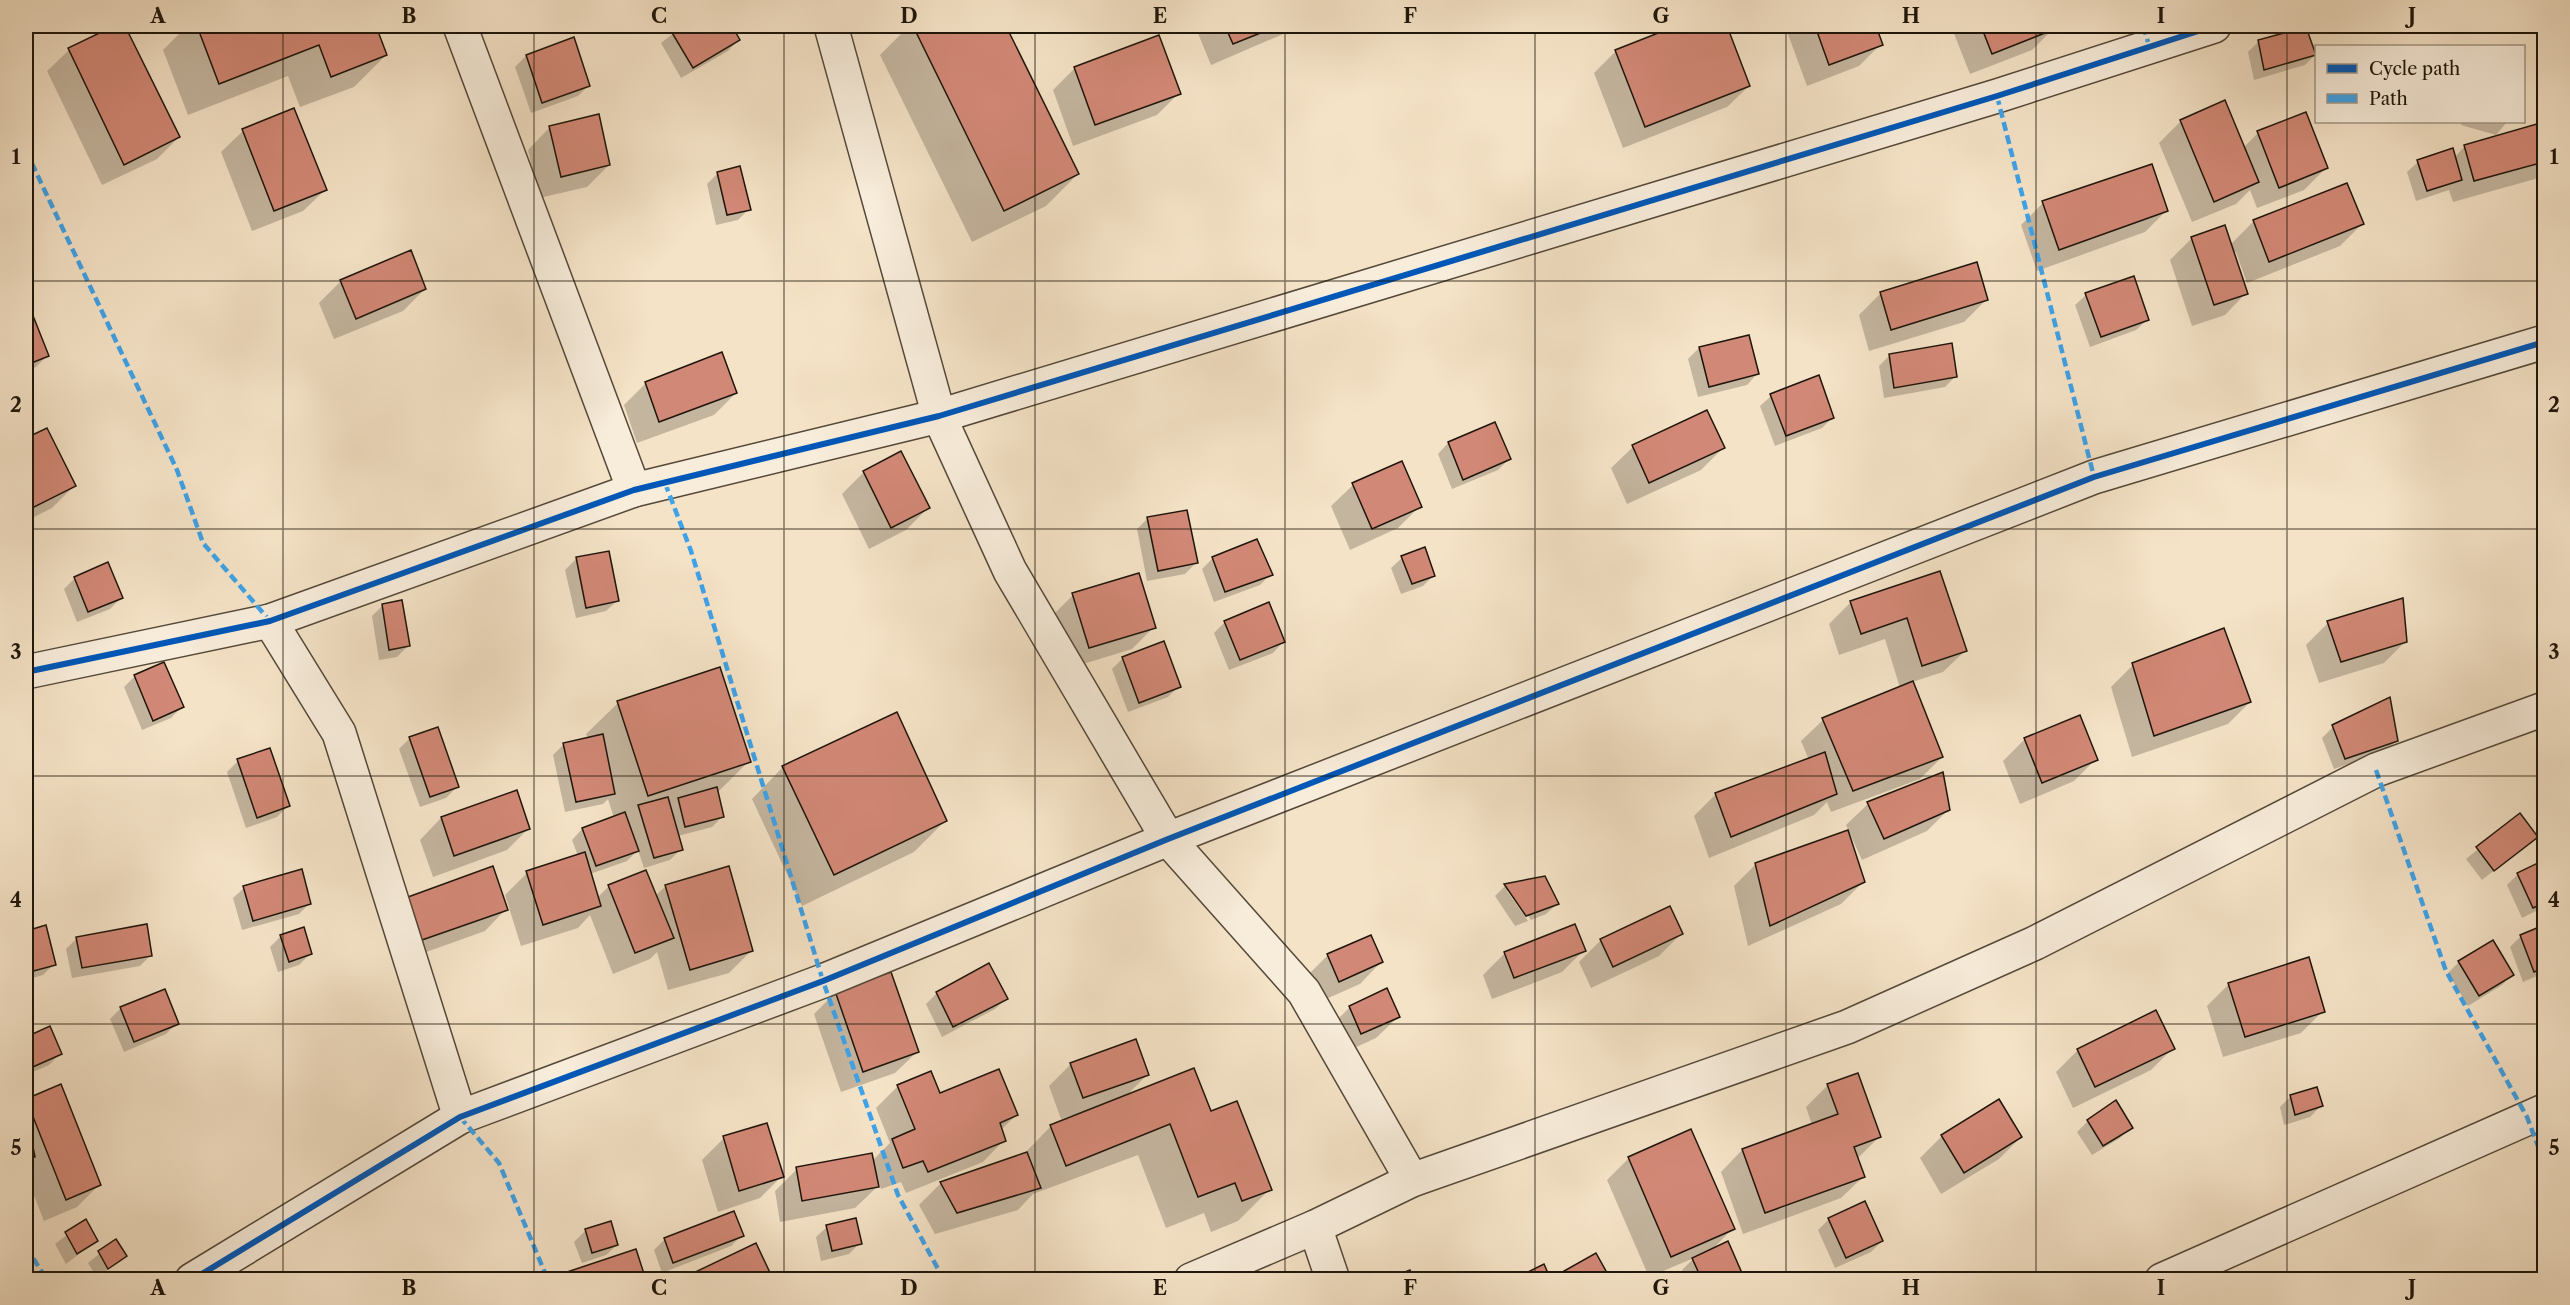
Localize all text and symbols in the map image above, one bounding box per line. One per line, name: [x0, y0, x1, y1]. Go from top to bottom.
text: A: [149, 4, 166, 28]
text: B: [402, 4, 417, 28]
text: C: [651, 4, 667, 28]
text: D: [900, 4, 918, 28]
text: E: [1153, 4, 1167, 28]
text: F: [1403, 4, 1417, 28]
text: G: [1653, 4, 1670, 28]
text: H: [1902, 4, 1920, 28]
text: I: [2157, 4, 2165, 28]
text: J: [2404, 4, 2416, 28]
legend: [2315, 45, 2525, 123]
text: Cycle path: [2369, 58, 2460, 80]
text: Path: [2369, 88, 2408, 110]
text: 1: [12, 145, 21, 169]
text: 1: [2550, 145, 2559, 169]
text: 2: [10, 393, 22, 417]
text: 2: [2548, 393, 2560, 417]
text: 3: [10, 640, 22, 664]
text: 3: [2548, 640, 2560, 664]
text: 4: [10, 888, 22, 912]
text: 4: [2548, 888, 2560, 912]
text: 5: [10, 1136, 22, 1160]
text: 5: [2548, 1136, 2560, 1160]
text: A: [149, 1276, 166, 1300]
text: B: [402, 1276, 417, 1300]
text: C: [651, 1276, 667, 1300]
text: D: [900, 1276, 918, 1300]
text: E: [1153, 1276, 1167, 1300]
text: F: [1403, 1276, 1417, 1300]
text: G: [1653, 1276, 1670, 1300]
text: H: [1902, 1276, 1920, 1300]
text: I: [2157, 1276, 2165, 1300]
text: J: [2404, 1276, 2416, 1300]

